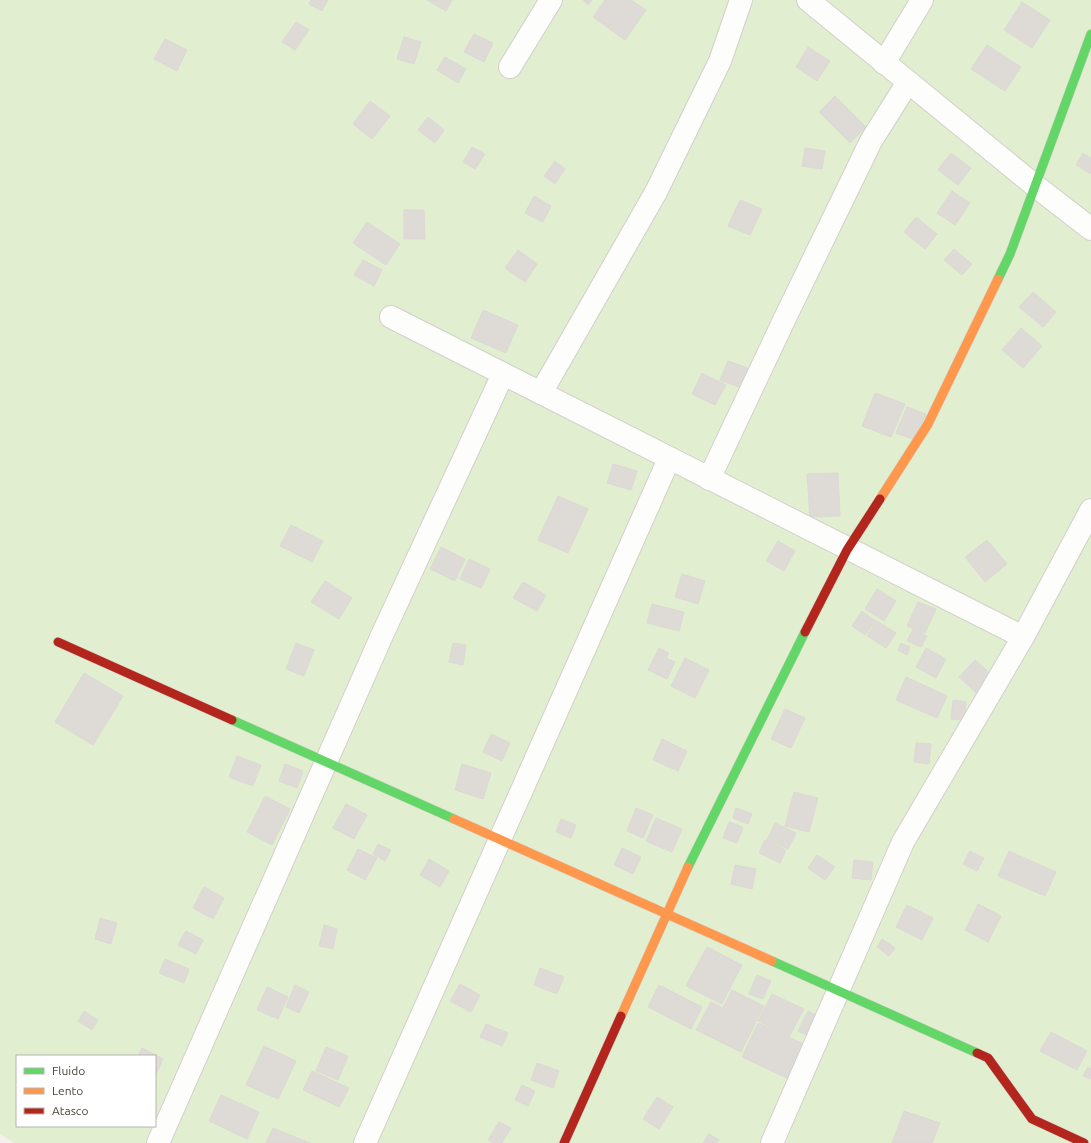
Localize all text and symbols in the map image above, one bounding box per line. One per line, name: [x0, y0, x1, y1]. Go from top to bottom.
legend: [16, 1055, 156, 1127]
text: Fluido: [52, 1064, 85, 1077]
text: Lento: [52, 1084, 83, 1097]
text: Atasco: [52, 1104, 88, 1117]

